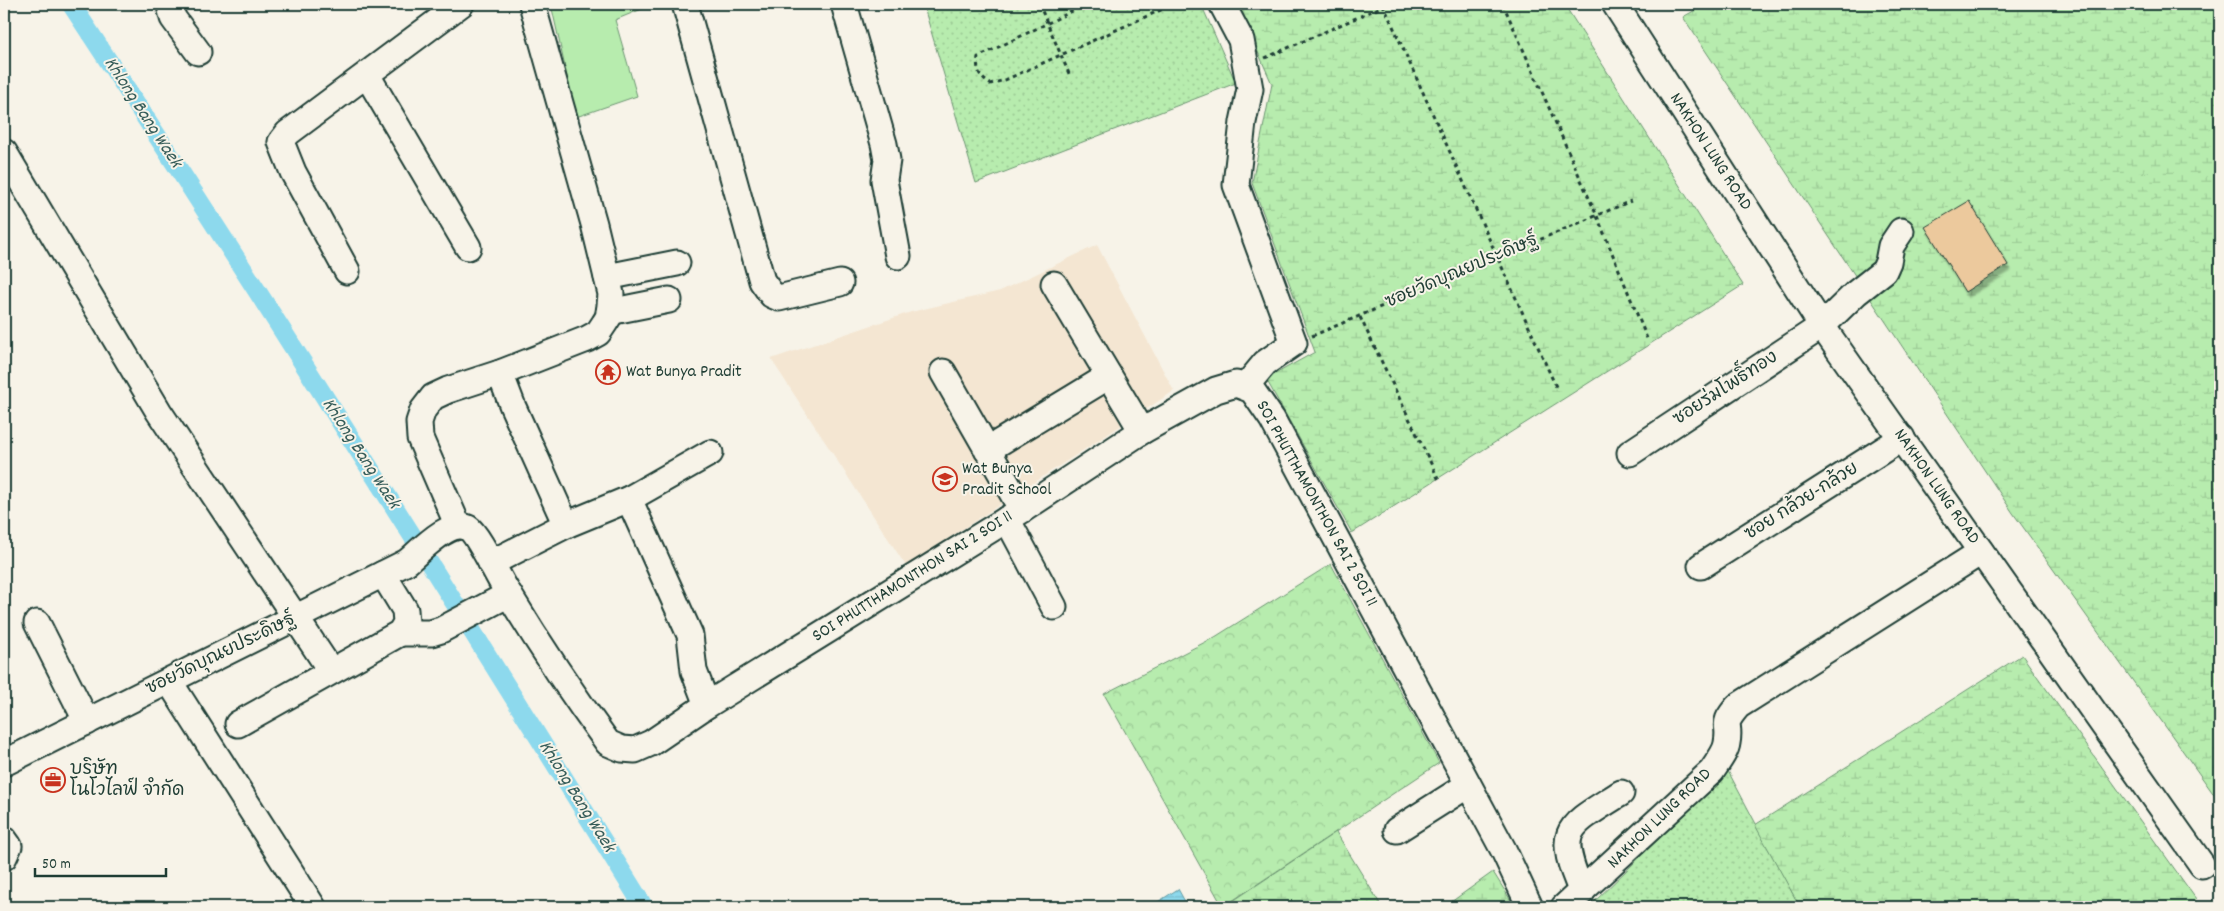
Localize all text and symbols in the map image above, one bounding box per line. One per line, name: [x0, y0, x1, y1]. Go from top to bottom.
water label: Khlong Bang Waek: [96, 52, 189, 176]
street label: NAKHON LUNG ROAD: [1662, 88, 1758, 216]
street label: ซอยวัดบุณยประดิษฐ์: [1381, 225, 1543, 316]
street label: ซอยร่มโพธิ์ทอง: [1665, 340, 1783, 432]
temple icon: Wat Bunya Pradit: [595, 359, 621, 385]
place label: Wat Bunya Pradit: [626, 360, 742, 385]
water label: Khlong Bang Waek: [314, 393, 407, 517]
street label: SOI PHUTTHAMONTHON SAI 2 SOI 11: [1249, 396, 1383, 612]
street label: NAKHON LUNG ROAD: [1887, 424, 1985, 550]
street label: ซอย กล้วย-กล้วย: [1739, 455, 1864, 547]
place label: Wat Bunya Pradit School: [962, 457, 1052, 503]
school or university icon: Wat Bunya Pradit School: [932, 466, 958, 492]
street label: SOI PHUTTHAMONTHON SAI 2 SOI 11: [808, 505, 1018, 649]
street label: ซอยวัดบุณยประดิษฐ์: [141, 605, 301, 702]
water label: Khlong Bang Waek: [531, 736, 622, 860]
place label: บริษัท โนโวไลฟ์ จำกัด: [70, 757, 184, 804]
street label: NAKHON LUNG ROAD: [1602, 763, 1718, 875]
office icon: บริษัท โนโวไลฟ์ จำกัด: [40, 767, 66, 793]
scale bar: [35, 846, 166, 878]
text: 50 m: [42, 854, 71, 876]

